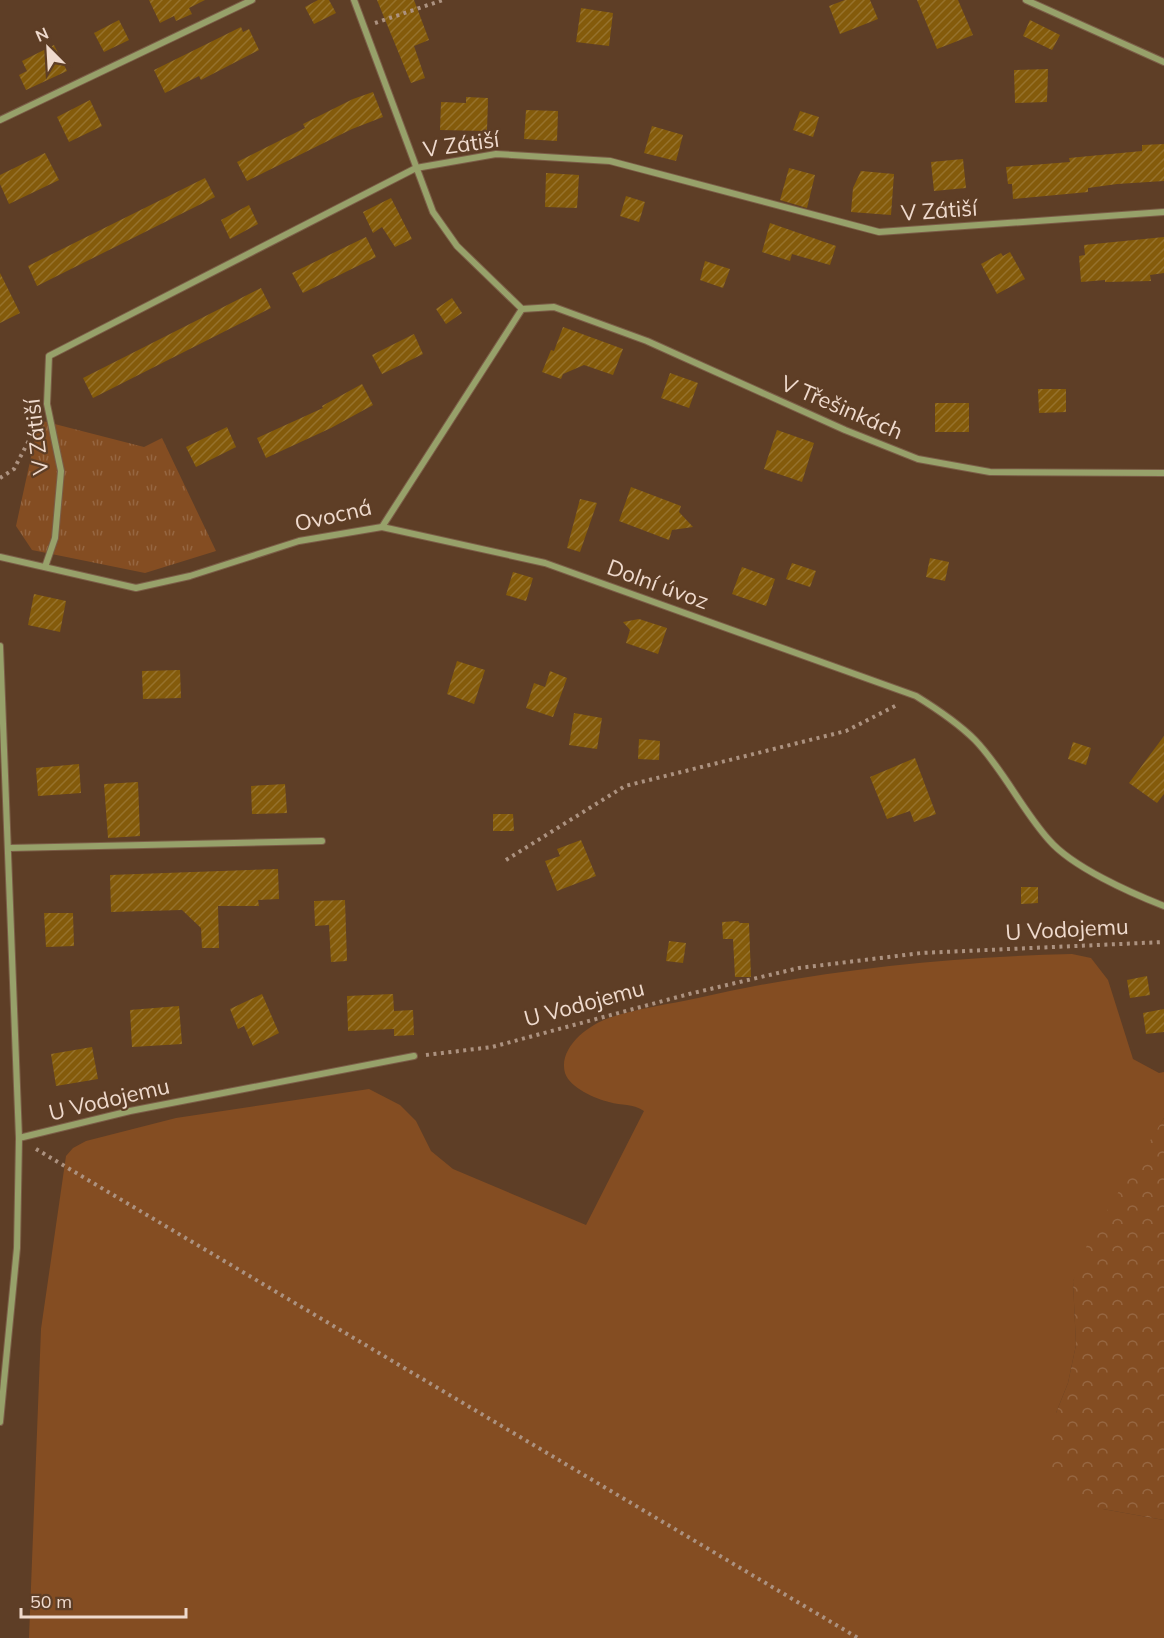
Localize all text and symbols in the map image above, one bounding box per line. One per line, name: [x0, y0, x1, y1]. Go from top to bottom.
north arrow: [18, 18, 78, 78]
text: N: [32, 23, 51, 46]
street label: V Zátiší: [421, 125, 503, 163]
street label: V Zátiší: [900, 193, 980, 227]
street label: V Třešinkách: [777, 369, 907, 445]
street label: V Zátiší: [17, 396, 55, 477]
street label: Ovocná: [292, 493, 374, 537]
street label: Dolní úvoz: [603, 553, 713, 615]
street label: U Vodojemu: [1005, 912, 1129, 946]
street label: U Vodojemu: [521, 974, 647, 1032]
street label: U Vodojemu: [46, 1071, 172, 1127]
scale bar: [21, 1581, 186, 1619]
text: 50 m: [30, 1590, 72, 1613]

